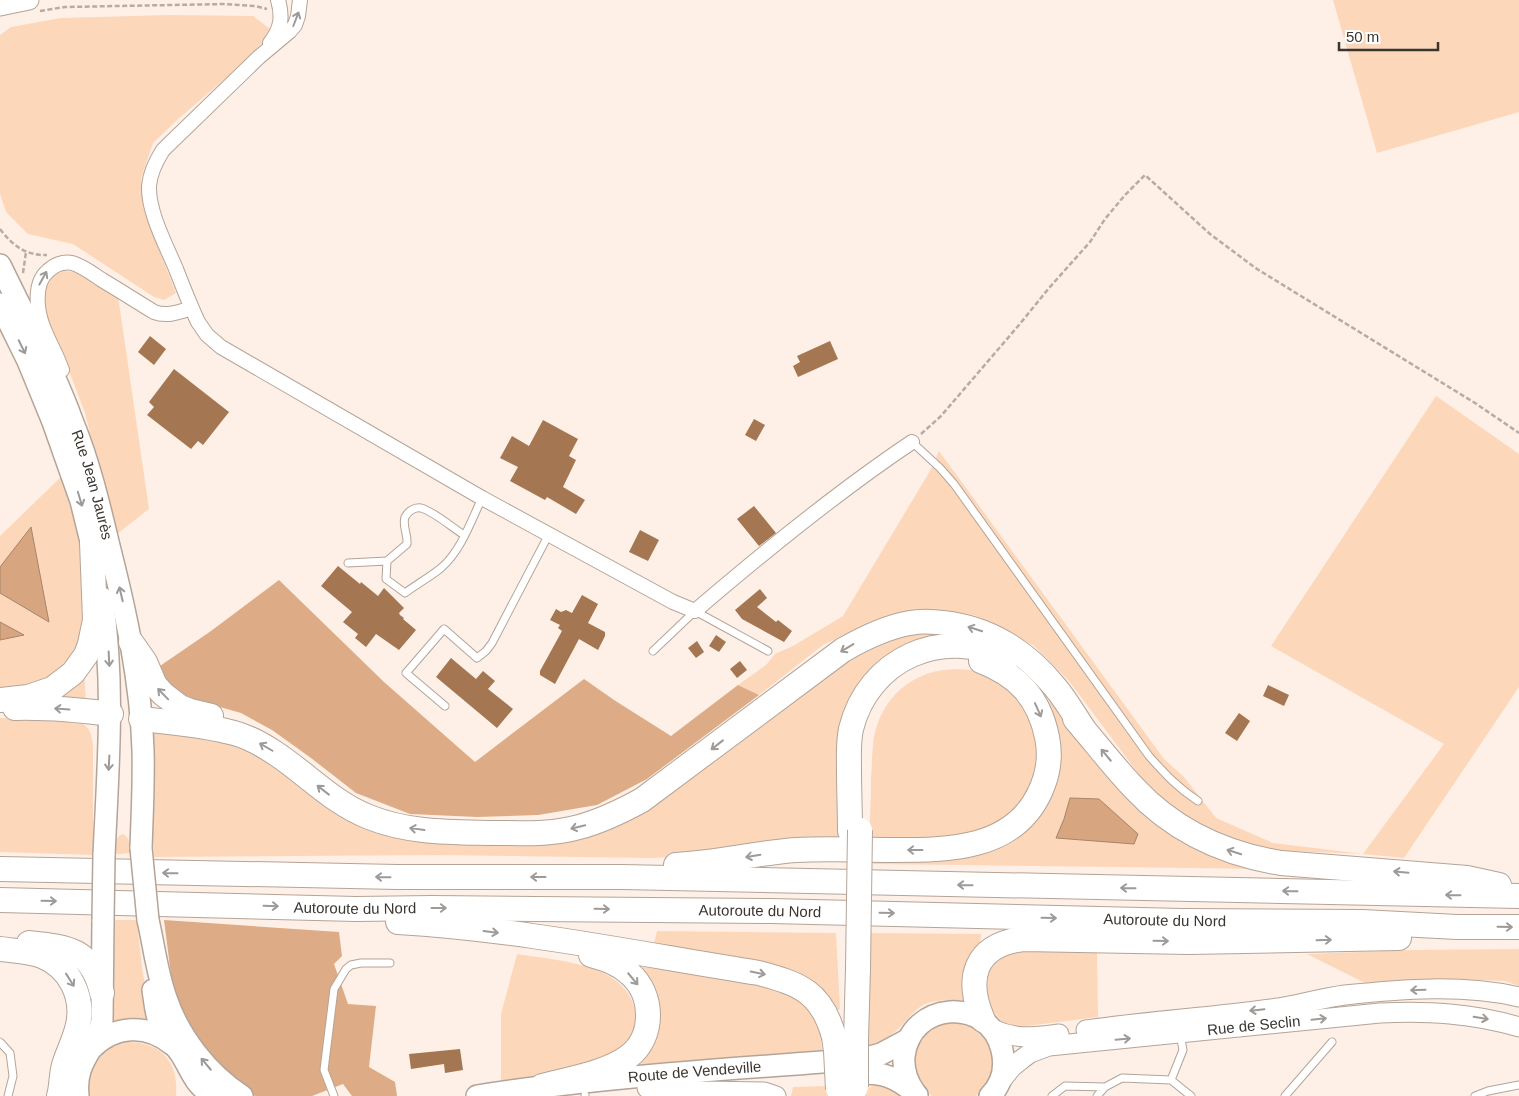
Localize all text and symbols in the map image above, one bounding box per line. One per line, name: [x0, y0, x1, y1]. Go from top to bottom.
one-way arrow: [292, 12, 301, 27]
scale bar: [1339, 20, 1438, 52]
text: 50 m: [1346, 28, 1379, 45]
one-way arrow: [39, 272, 49, 286]
one-way arrow: [17, 340, 27, 355]
street label: Rue Jean Jaurès: [69, 427, 116, 541]
one-way arrow: [76, 491, 85, 506]
one-way arrow: [116, 586, 125, 602]
one-way arrow: [967, 624, 983, 634]
one-way arrow: [841, 644, 855, 654]
one-way arrow: [104, 650, 113, 666]
one-way arrow: [157, 687, 169, 700]
one-way arrow: [1033, 702, 1043, 717]
one-way arrow: [54, 705, 70, 714]
one-way arrow: [710, 740, 724, 750]
one-way arrow: [259, 742, 273, 752]
one-way arrow: [1100, 749, 1112, 762]
one-way arrow: [104, 755, 113, 771]
one-way arrow: [317, 784, 330, 795]
one-way arrow: [571, 823, 587, 832]
one-way arrow: [409, 824, 425, 834]
one-way arrow: [907, 845, 923, 855]
one-way arrow: [1226, 847, 1242, 856]
one-way arrow: [745, 851, 761, 861]
one-way arrow: [163, 868, 179, 878]
one-way arrow: [1394, 868, 1410, 877]
one-way arrow: [375, 872, 391, 881]
one-way arrow: [531, 872, 547, 882]
one-way arrow: [958, 880, 974, 889]
one-way arrow: [1120, 883, 1136, 893]
one-way arrow: [1283, 886, 1299, 896]
one-way arrow: [1445, 890, 1461, 899]
one-way arrow: [40, 897, 56, 906]
street label: Autoroute du Nord: [293, 898, 416, 917]
street label: Autoroute du Nord: [698, 901, 821, 920]
one-way arrow: [262, 902, 278, 911]
one-way arrow: [431, 903, 447, 913]
one-way arrow: [594, 904, 610, 914]
one-way arrow: [879, 909, 895, 918]
street label: Autoroute du Nord: [1103, 910, 1226, 929]
one-way arrow: [1041, 913, 1057, 922]
one-way arrow: [1497, 922, 1513, 932]
one-way arrow: [483, 927, 499, 937]
one-way arrow: [1315, 935, 1331, 945]
one-way arrow: [1152, 936, 1169, 946]
one-way arrow: [749, 969, 765, 978]
one-way arrow: [628, 972, 639, 985]
one-way arrow: [65, 973, 75, 987]
one-way arrow: [1411, 986, 1427, 995]
one-way arrow: [1250, 1005, 1266, 1015]
street label: Rue de Seclin: [1206, 1012, 1301, 1038]
one-way arrow: [1473, 1013, 1489, 1023]
one-way arrow: [1311, 1014, 1327, 1024]
one-way arrow: [1114, 1034, 1130, 1044]
one-way arrow: [200, 1058, 211, 1071]
street label: Route de Vendeville: [627, 1058, 762, 1085]

